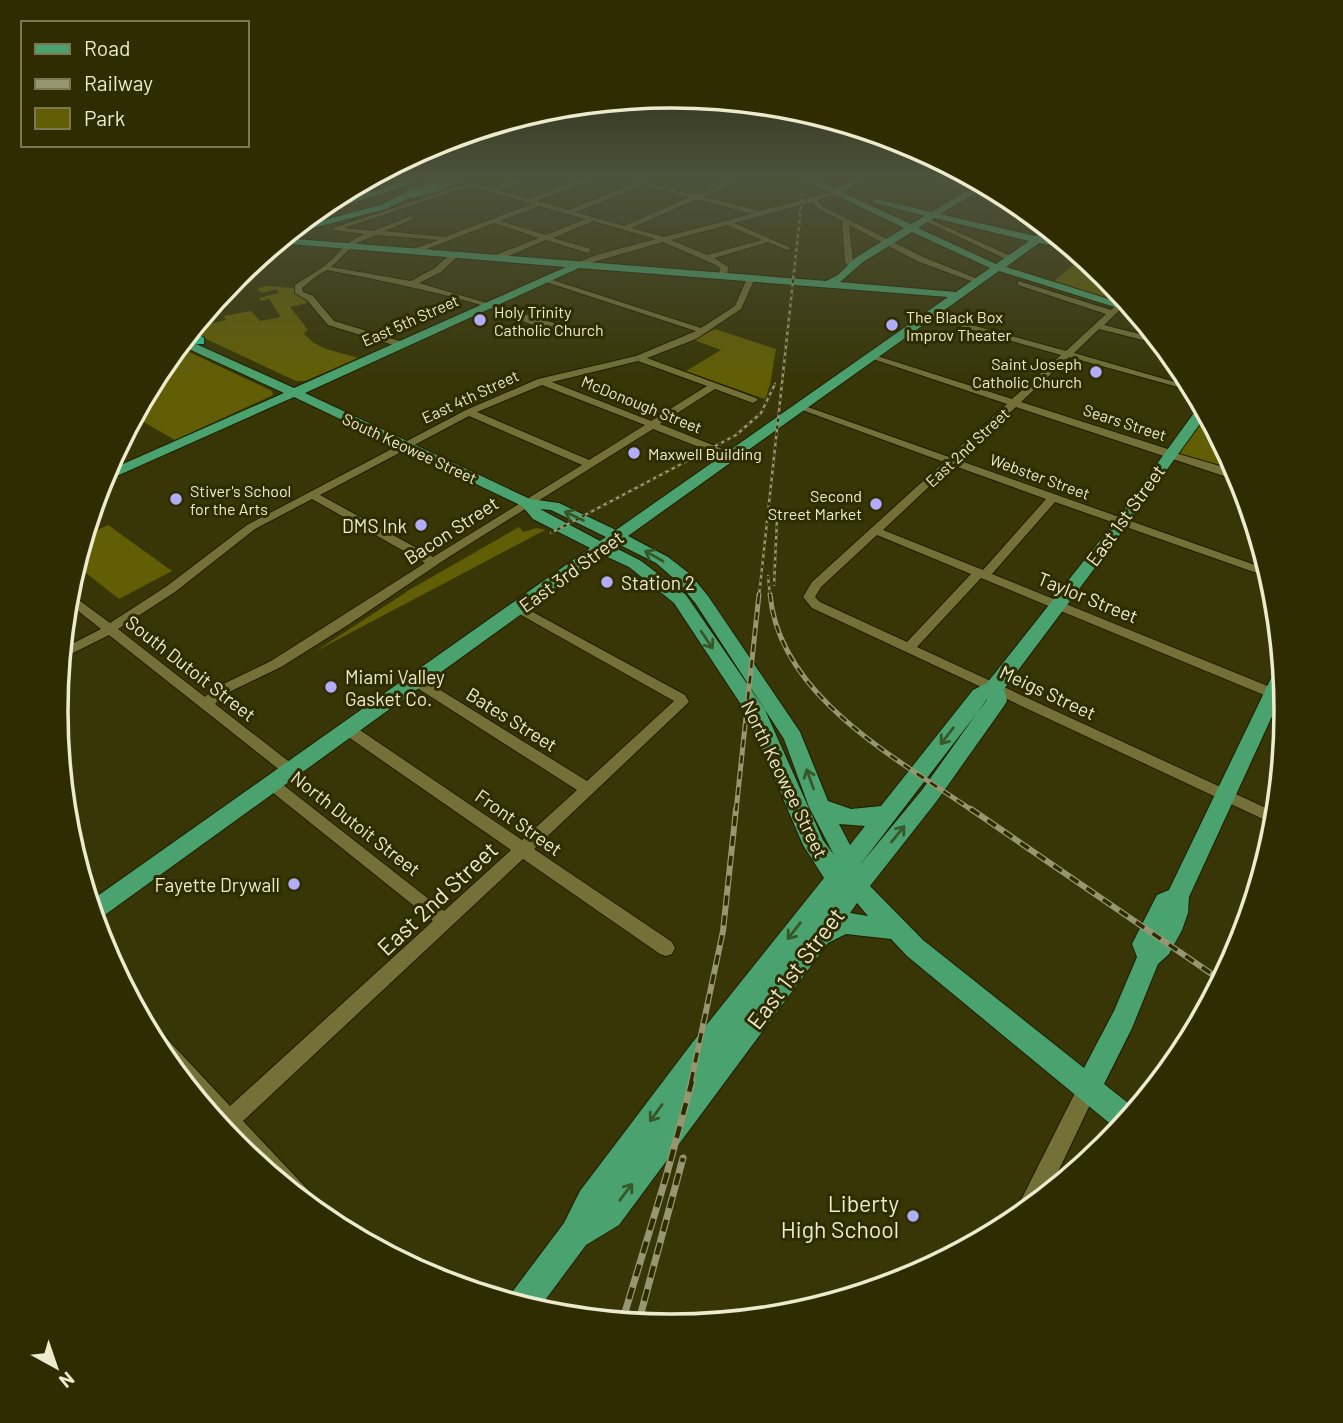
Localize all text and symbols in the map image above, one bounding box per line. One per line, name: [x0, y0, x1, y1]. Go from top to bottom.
legend: [21, 21, 248, 147]
text: Road: [84, 35, 130, 60]
text: Railway: [84, 70, 153, 95]
text: Park: [84, 105, 125, 130]
street label: East 5th Street: [359, 290, 461, 350]
place label: Holy Trinity Catholic Church: [494, 302, 604, 339]
place label: The Black Box Improv Theater: [906, 307, 1011, 344]
marker: Holy Trinity Catholic Church: [472, 312, 488, 328]
marker: The Black Box Improv Theater: [884, 317, 900, 333]
place label: Saint Joseph Catholic Church: [972, 354, 1082, 391]
marker: Saint Joseph Catholic Church: [1088, 364, 1104, 380]
street label: East 4th Street: [419, 365, 521, 427]
street label: McDonough Street: [579, 371, 705, 437]
street label: Sears Street: [1081, 400, 1169, 444]
street label: East 2nd Street: [921, 403, 1013, 491]
street label: South Keowee Street: [340, 409, 480, 487]
place label: Maxwell Building: [648, 444, 762, 463]
marker: Maxwell Building: [626, 445, 642, 461]
street label: Webster Street: [987, 449, 1093, 503]
street label: East 1st Street: [1081, 460, 1169, 570]
place label: Stiver's School for the Arts: [190, 481, 291, 518]
place label: Second Street Market: [768, 486, 862, 523]
marker: Stiver's School for the Arts: [168, 491, 184, 507]
street label: Bacon Street: [400, 491, 502, 569]
marker: Second Street Market: [868, 496, 884, 512]
one-way arrow: [564, 508, 585, 522]
place label: DMS Ink: [342, 514, 407, 537]
marker: DMS Ink: [413, 517, 429, 533]
street label: East 3rd Street: [514, 525, 628, 617]
one-way arrow: [644, 548, 664, 562]
street label: Taylor Street: [1034, 566, 1142, 628]
place label: Station 2: [621, 571, 695, 594]
marker: Station 2: [599, 574, 615, 590]
street label: South Dutoit Street: [121, 610, 261, 726]
one-way arrow: [699, 630, 714, 649]
street label: Meigs Street: [996, 660, 1100, 724]
place label: Miami Valley Gasket Co.: [345, 665, 445, 710]
marker: Miami Valley Gasket Co.: [323, 679, 339, 695]
street label: Bates Street: [462, 682, 562, 756]
street label: North Keowee Street: [737, 697, 833, 861]
one-way arrow: [939, 727, 955, 745]
street label: North Dutoit Street: [287, 765, 425, 881]
one-way arrow: [803, 769, 815, 791]
street label: Front Street: [471, 784, 567, 860]
one-way arrow: [891, 825, 906, 843]
street label: East 2nd Street: [371, 835, 503, 961]
place label: Fayette Drywall: [154, 873, 280, 896]
marker: Fayette Drywall: [286, 876, 302, 892]
street label: East 1st Street: [740, 902, 850, 1034]
one-way arrow: [786, 922, 801, 940]
one-way arrow: [649, 1103, 664, 1121]
one-way arrow: [619, 1183, 634, 1202]
place label: Liberty High School: [781, 1189, 899, 1243]
marker: Liberty High School: [905, 1208, 921, 1224]
north arrow: [21, 1332, 91, 1402]
text: N: [55, 1368, 79, 1393]

